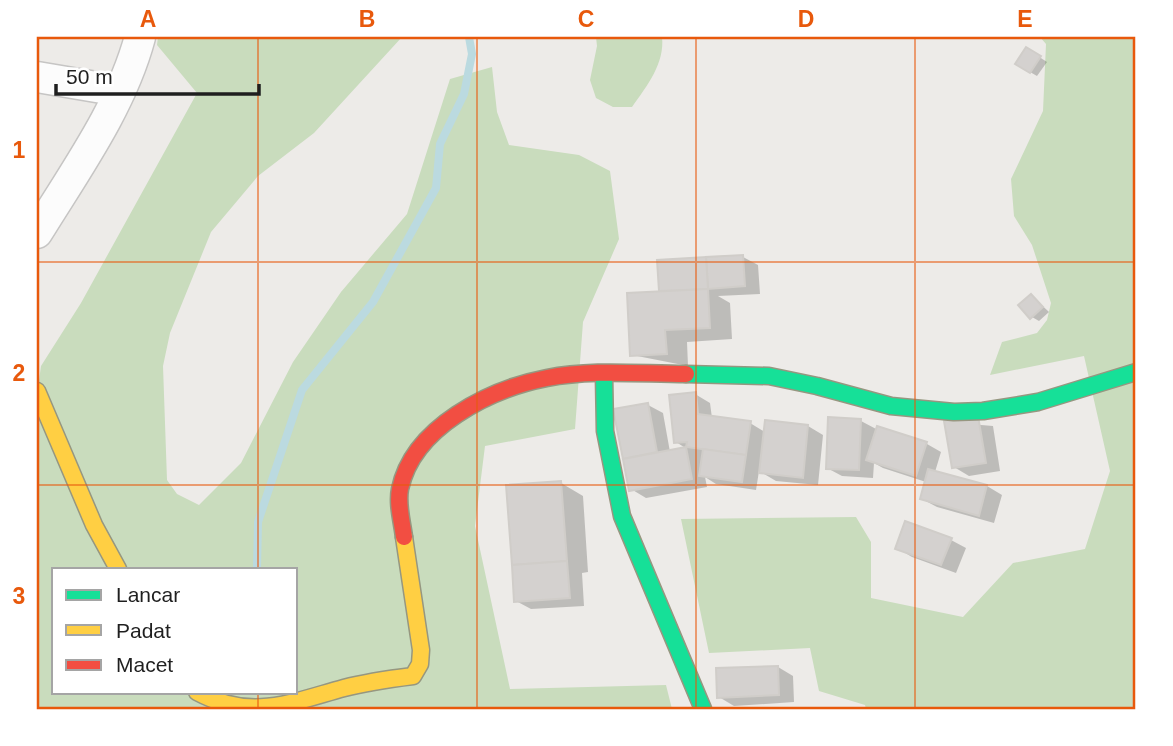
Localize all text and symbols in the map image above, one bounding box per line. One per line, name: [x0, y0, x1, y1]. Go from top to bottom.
text: A: [140, 6, 156, 32]
text: B: [359, 6, 375, 32]
text: C: [578, 6, 594, 32]
text: D: [798, 6, 814, 32]
text: E: [1017, 6, 1033, 32]
scale bar: [56, 52, 259, 96]
text: 50 m: [66, 65, 113, 88]
text: 1: [13, 137, 26, 163]
text: 2: [13, 360, 25, 386]
legend: [52, 568, 298, 694]
text: 3: [13, 583, 25, 609]
text: Lancar: [116, 583, 180, 606]
text: Padat: [116, 619, 171, 642]
text: Macet: [116, 653, 173, 676]

